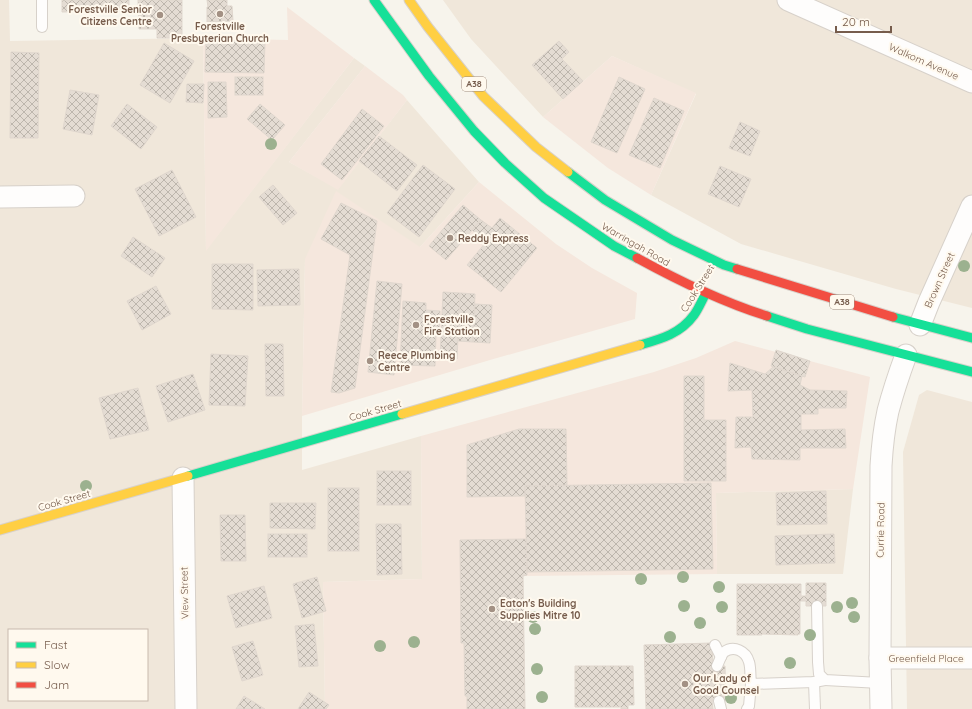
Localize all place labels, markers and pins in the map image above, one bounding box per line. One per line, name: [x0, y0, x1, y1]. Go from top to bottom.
place label: Forestville Senior Citizens Centre: [69, 3, 153, 28]
marker: Forestville Presbyterian Church: [215, 9, 225, 19]
marker: Forestville Senior Citizens Centre: [155, 10, 165, 20]
place label: Forestville Presbyterian Church: [171, 20, 269, 45]
place label: Reddy Express: [458, 232, 529, 245]
marker: Reddy Express: [445, 233, 455, 243]
place label: Forestville Fire Station: [424, 313, 480, 338]
marker: Forestville Fire Station: [411, 320, 421, 330]
place label: Reece Plumbing Centre: [378, 349, 455, 374]
marker: Reece Plumbing Centre: [365, 356, 375, 366]
place label: Eaton's Building Supplies Mitre 10: [500, 597, 580, 622]
marker: Eaton's Building Supplies Mitre 10: [487, 604, 497, 614]
place label: Our Lady of Good Counsel: [693, 672, 759, 697]
marker: Our Lady of Good Counsel: [680, 679, 690, 689]

